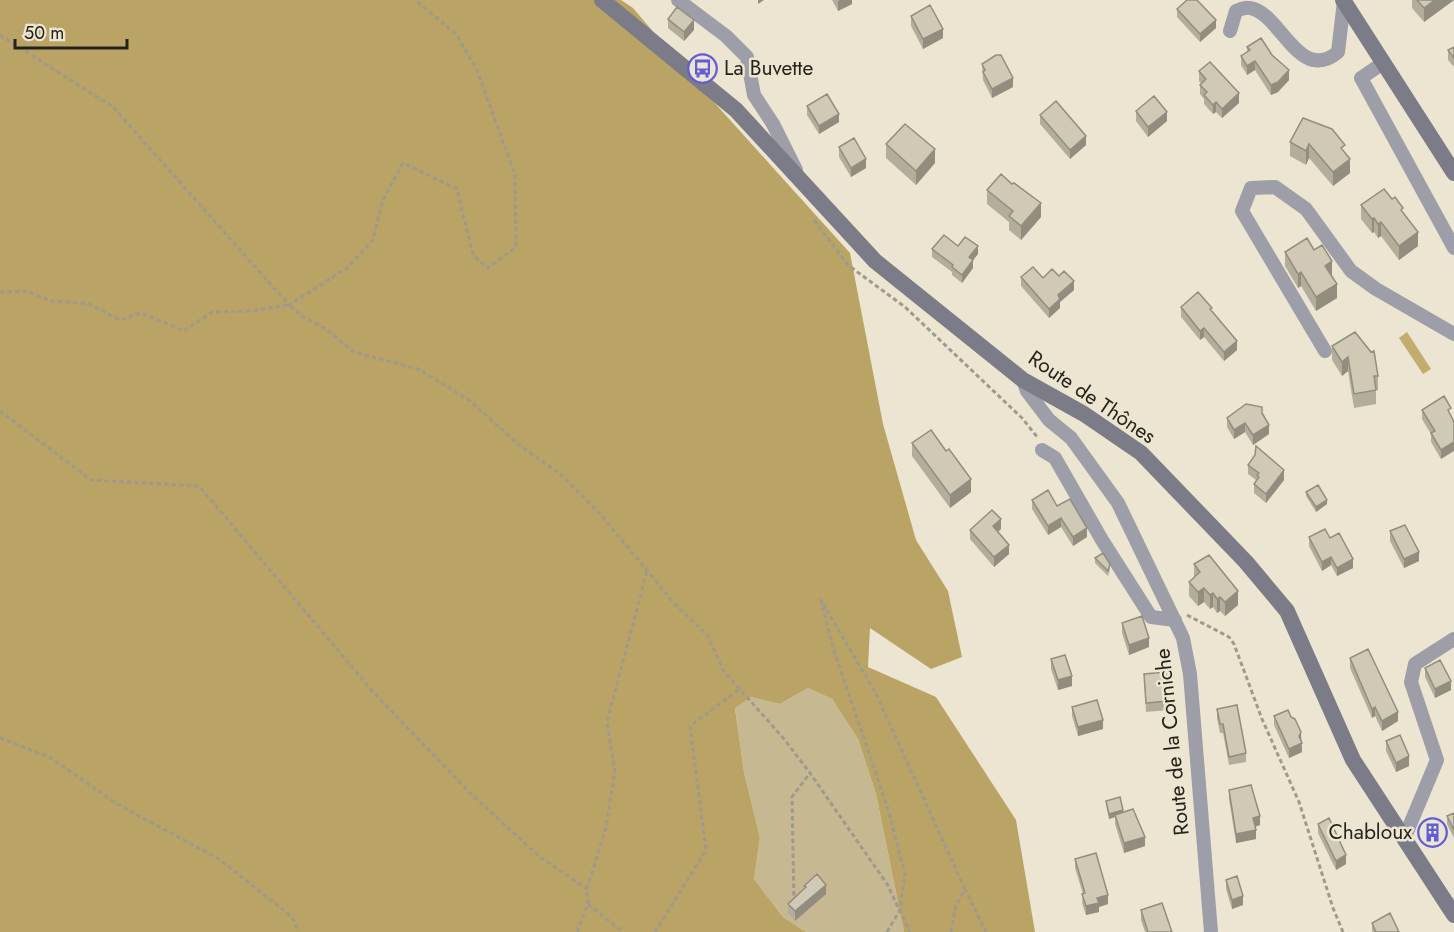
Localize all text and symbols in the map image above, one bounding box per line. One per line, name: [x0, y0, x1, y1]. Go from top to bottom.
scale bar: [15, 12, 128, 50]
text: 50 m: [24, 20, 64, 46]
bus stop icon: La Buvette: [687, 52, 719, 84]
place label: La Buvette: [724, 53, 813, 83]
street label: Route de Thônes: [1022, 343, 1162, 451]
street label: Route de la Corniche: [1147, 647, 1197, 837]
building icon: Chabloux: [1417, 816, 1449, 848]
place label: Chabloux: [1328, 817, 1412, 847]

